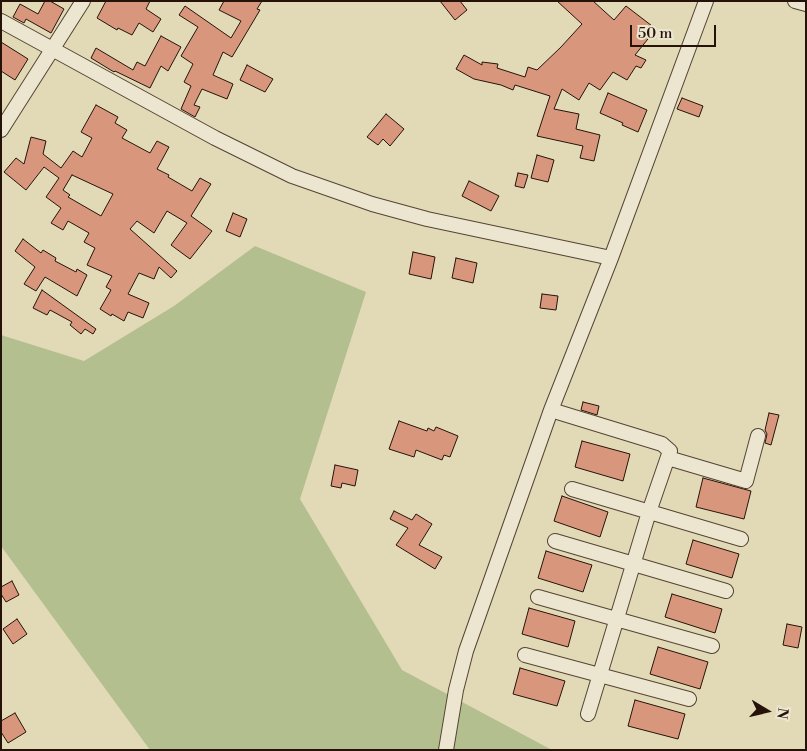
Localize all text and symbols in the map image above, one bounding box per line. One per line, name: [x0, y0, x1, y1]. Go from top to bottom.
scale bar: [632, 15, 718, 47]
text: 50 m: [638, 24, 672, 43]
north arrow: [742, 686, 792, 736]
text: N: [772, 706, 792, 720]

